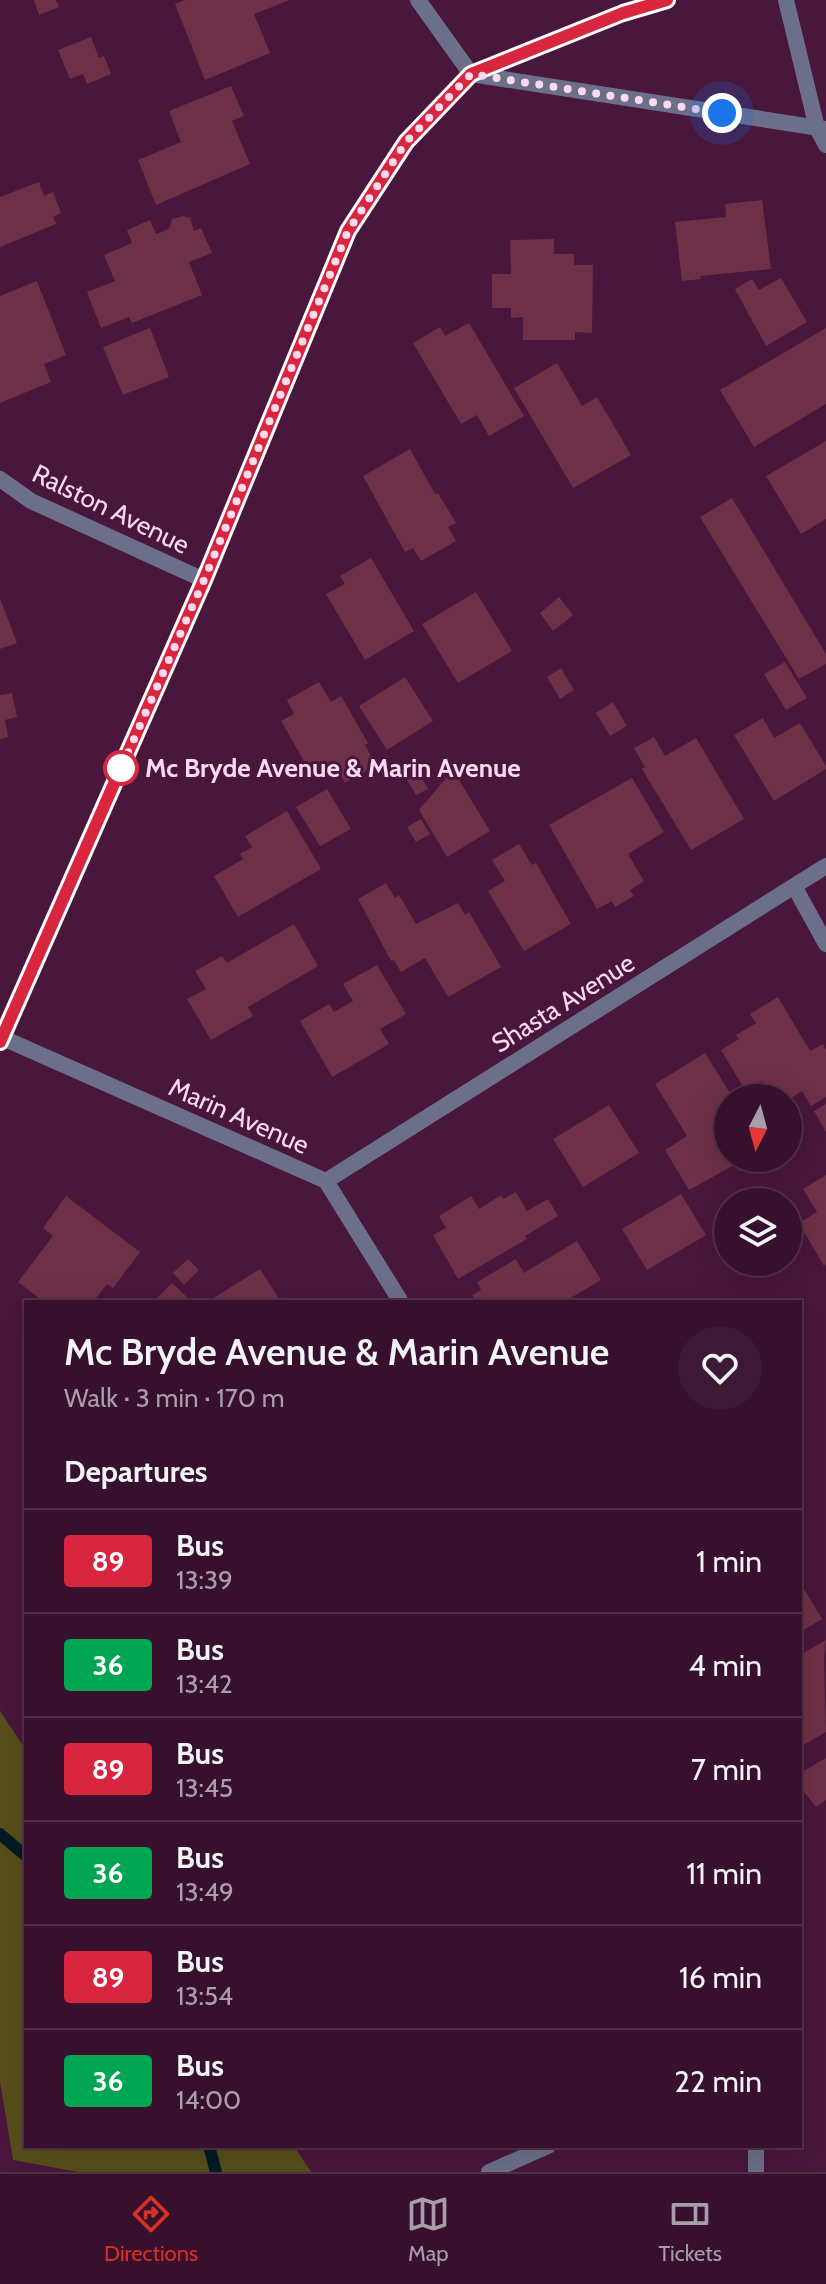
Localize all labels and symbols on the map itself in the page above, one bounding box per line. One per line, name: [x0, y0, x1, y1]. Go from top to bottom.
your location: [702, 93, 742, 133]
street label: Ralston Avenue: [27, 457, 195, 561]
marker: Mc Bryde Avenue & Marin Avenue: [104, 751, 138, 785]
place label: Mc Bryde Avenue & Marin Avenue: [145, 752, 521, 784]
street label: Shasta Avenue: [486, 947, 640, 1059]
street label: Marin Avenue: [164, 1071, 314, 1161]
north arrow: [714, 1084, 802, 1172]

